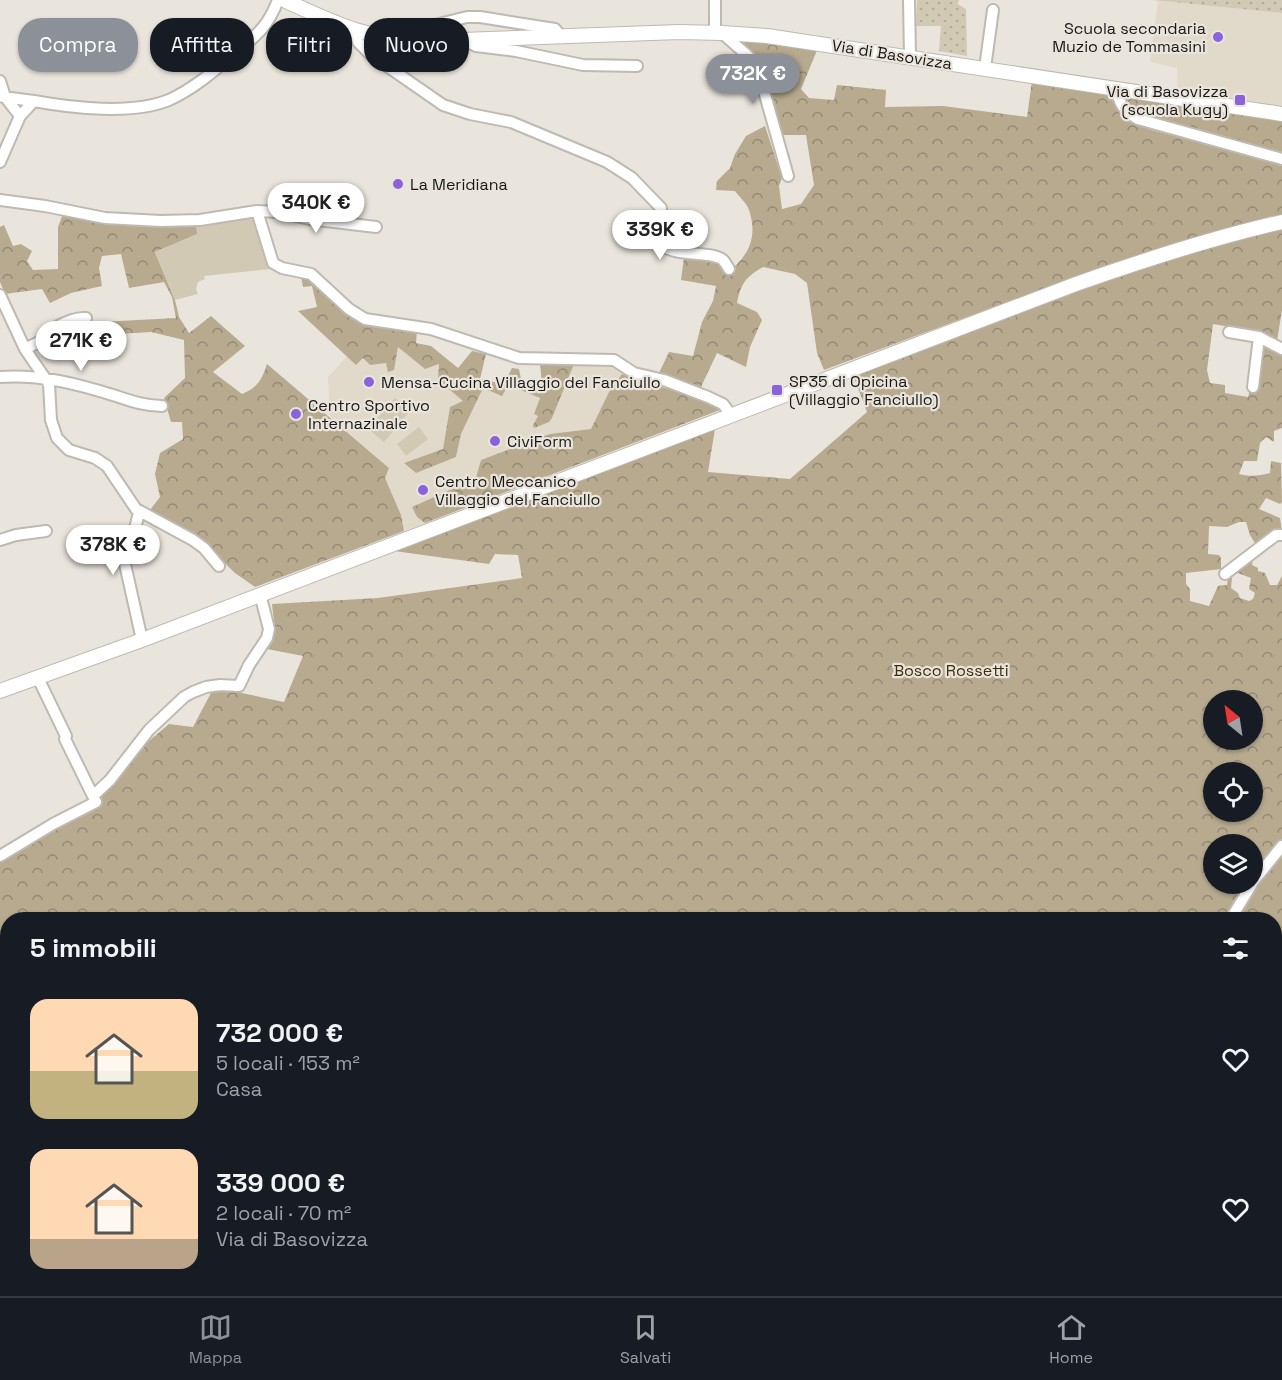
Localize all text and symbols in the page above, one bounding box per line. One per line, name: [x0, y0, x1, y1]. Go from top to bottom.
chip: Compra: [18, 18, 138, 72]
chip: Affitta: [150, 18, 254, 72]
chip: Filtri: [266, 18, 352, 72]
chip: Nuovo: [364, 18, 469, 72]
place label: Scuola secondaria Muzio de Tommasini: [1052, 18, 1206, 57]
marker: Scuola secondaria Muzio de Tommasini: [1211, 30, 1225, 44]
street label: Via di Basovizza: [830, 35, 954, 74]
pin: 732K €: [704, 54, 802, 105]
text: 732K €: [720, 60, 786, 86]
place label: Via di Basovizza (scuola Kugy): [1106, 81, 1228, 120]
marker: Via di Basovizza (scuola Kugy): [1233, 93, 1247, 107]
place label: La Meridiana: [410, 174, 508, 195]
marker: La Meridiana: [391, 177, 405, 191]
pin: 340K €: [267, 183, 365, 234]
text: 340K €: [282, 189, 351, 215]
pin: 339K €: [611, 210, 709, 261]
text: 339K €: [626, 216, 694, 242]
pin: 271K €: [32, 321, 130, 372]
text: 271K €: [50, 327, 112, 353]
place label: SP35 di Opicina (Villaggio Fanciullo): [789, 371, 939, 410]
place label: Mensa-Cucina Villaggio del Fanciullo: [381, 372, 661, 393]
marker: Mensa-Cucina Villaggio del Fanciullo: [362, 375, 376, 389]
marker: SP35 di Opicina (Villaggio Fanciullo): [770, 383, 784, 397]
place label: Centro Sportivo Internazinale: [308, 395, 430, 434]
marker: Centro Sportivo Internazinale: [289, 407, 303, 421]
place label: CiviForm: [507, 431, 572, 452]
marker: CiviForm: [488, 434, 502, 448]
place label: Centro Meccanico Villaggio del Fanciullo: [435, 471, 600, 510]
marker: Centro Meccanico Villaggio del Fanciullo: [416, 483, 430, 497]
pin: 378K €: [64, 525, 162, 576]
text: 378K €: [80, 531, 146, 557]
park label: Bosco Rossetti: [893, 660, 1009, 681]
north arrow: [1203, 690, 1263, 750]
map controls: [1203, 690, 1263, 894]
button: locate: [1203, 762, 1263, 822]
button: layers: [1203, 834, 1263, 894]
text: 5 immobili: [30, 931, 157, 965]
icon: filters: [1219, 932, 1252, 965]
text: 732 000 €: [216, 1016, 343, 1050]
icon: home: [78, 1023, 150, 1095]
icon: heart: [1219, 1043, 1252, 1076]
text: 5 locali · 153 m²: [216, 1050, 360, 1076]
text: Casa: [216, 1076, 262, 1102]
text: 339 000 €: [216, 1166, 345, 1200]
icon: home: [78, 1173, 150, 1245]
icon: heart: [1219, 1193, 1252, 1226]
text: 2 locali · 70 m²: [216, 1200, 351, 1226]
text: Via di Basovizza: [216, 1226, 368, 1252]
tab: Mappa: [189, 1311, 242, 1368]
tab: Salvati: [620, 1311, 671, 1368]
tab: Home: [1049, 1311, 1093, 1368]

